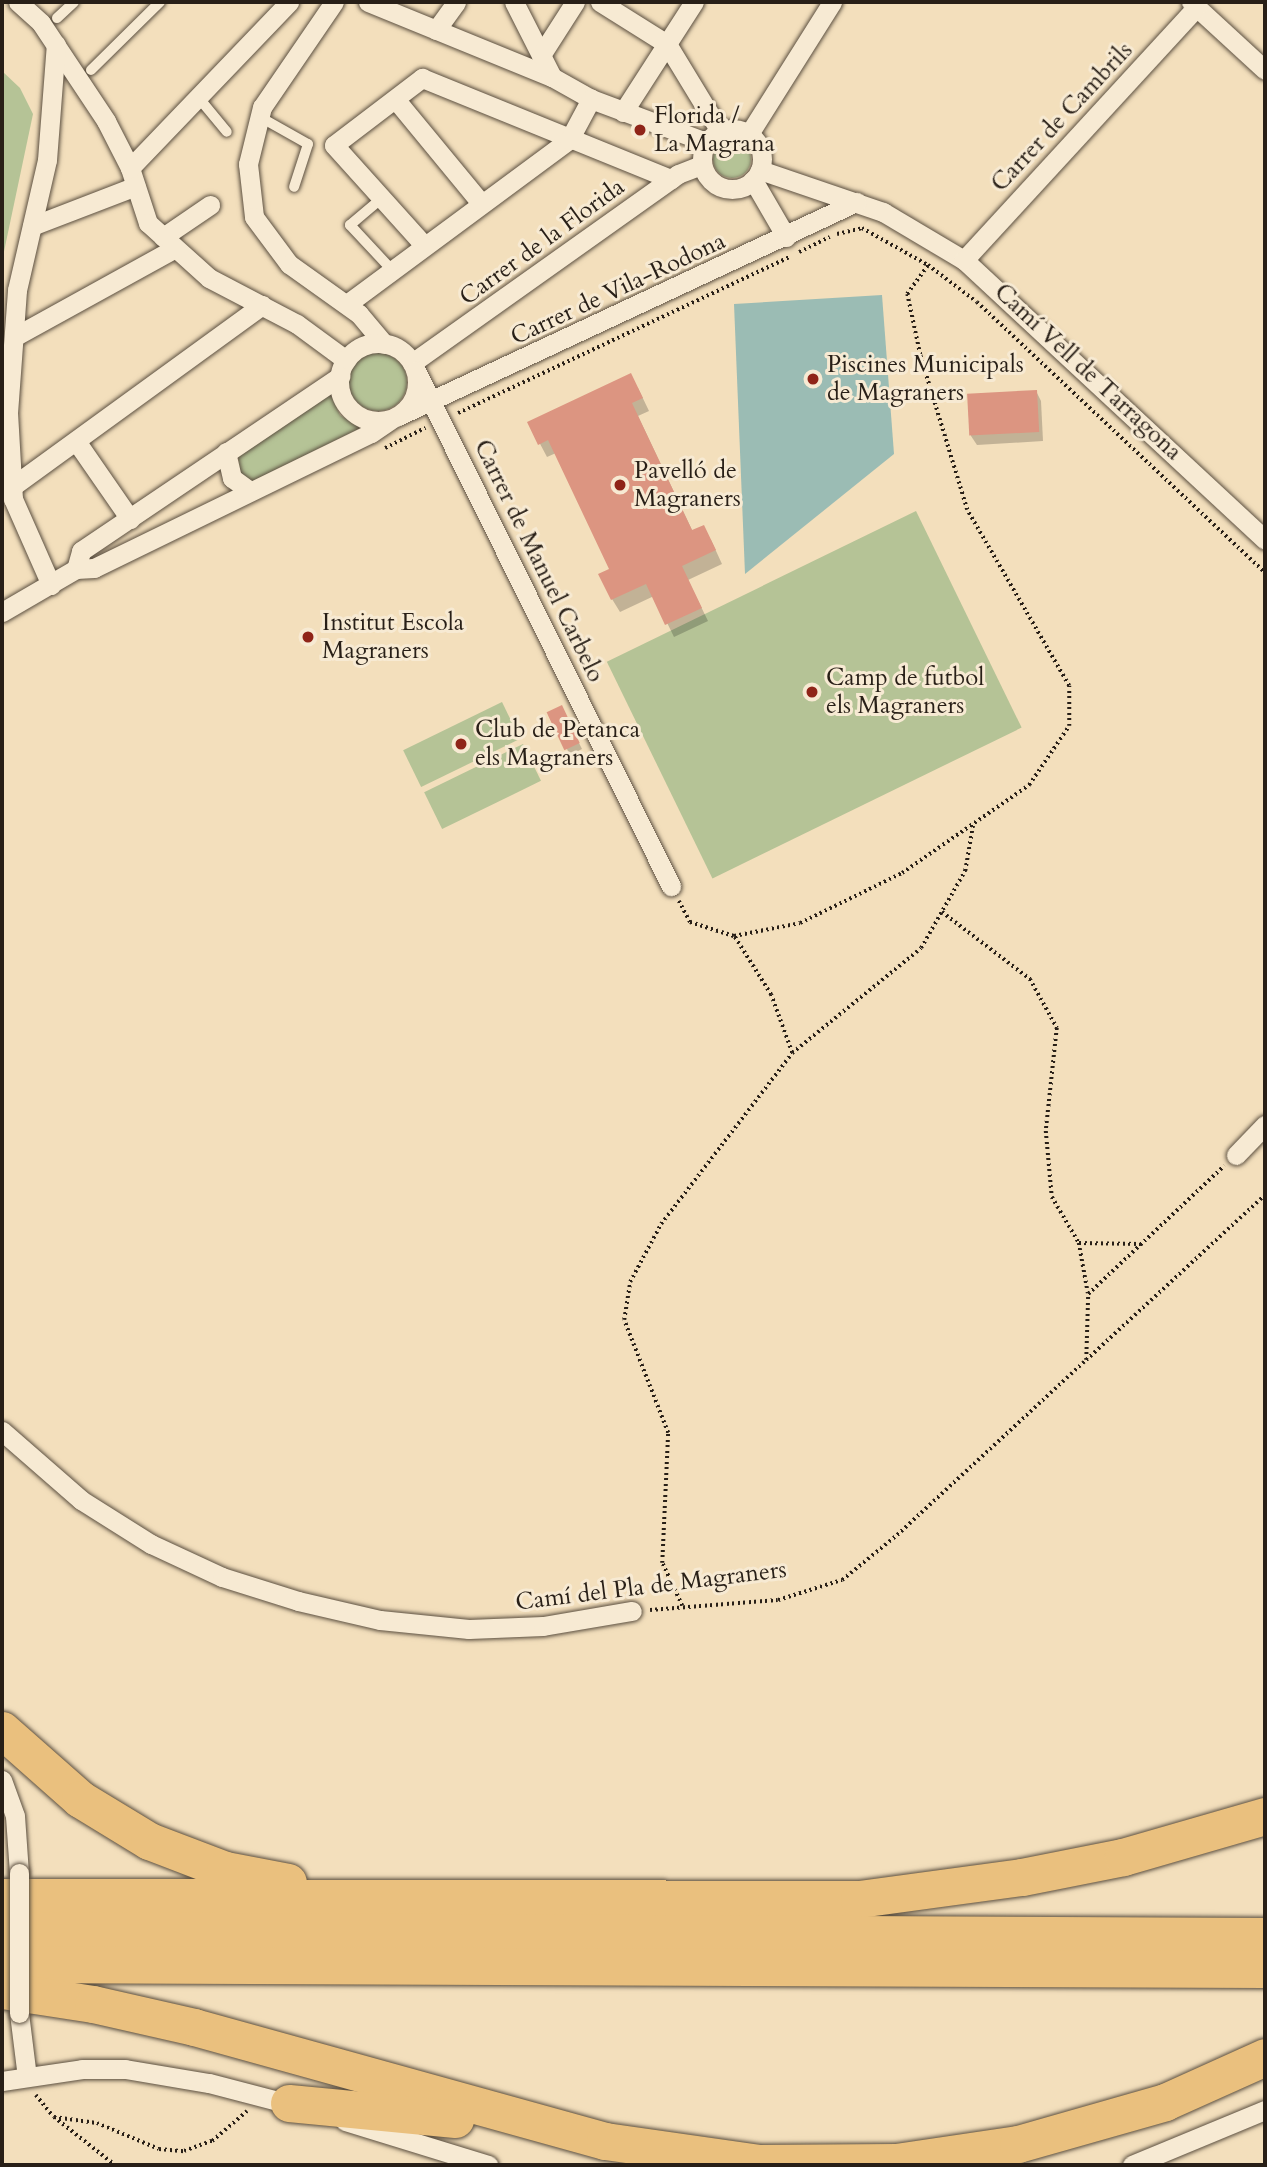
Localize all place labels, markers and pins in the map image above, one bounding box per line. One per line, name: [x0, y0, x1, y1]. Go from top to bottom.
place label: Florida / La Magrana: [654, 102, 775, 158]
marker: Florida / La Magrana: [632, 122, 648, 138]
place label: Piscines Municipals de Magraners: [827, 351, 1024, 407]
marker: Piscines Municipals de Magraners: [805, 371, 821, 387]
place label: Pavelló de Magraners: [634, 457, 741, 513]
marker: Pavelló de Magraners: [612, 477, 628, 493]
place label: Institut Escola Magraners: [322, 609, 464, 665]
marker: Institut Escola Magraners: [300, 629, 316, 645]
place label: Camp de futbol els Magraners: [826, 664, 984, 720]
marker: Camp de futbol els Magraners: [804, 684, 820, 700]
place label: Club de Petanca els Magraners: [475, 716, 640, 772]
marker: Club de Petanca els Magraners: [453, 736, 469, 752]

